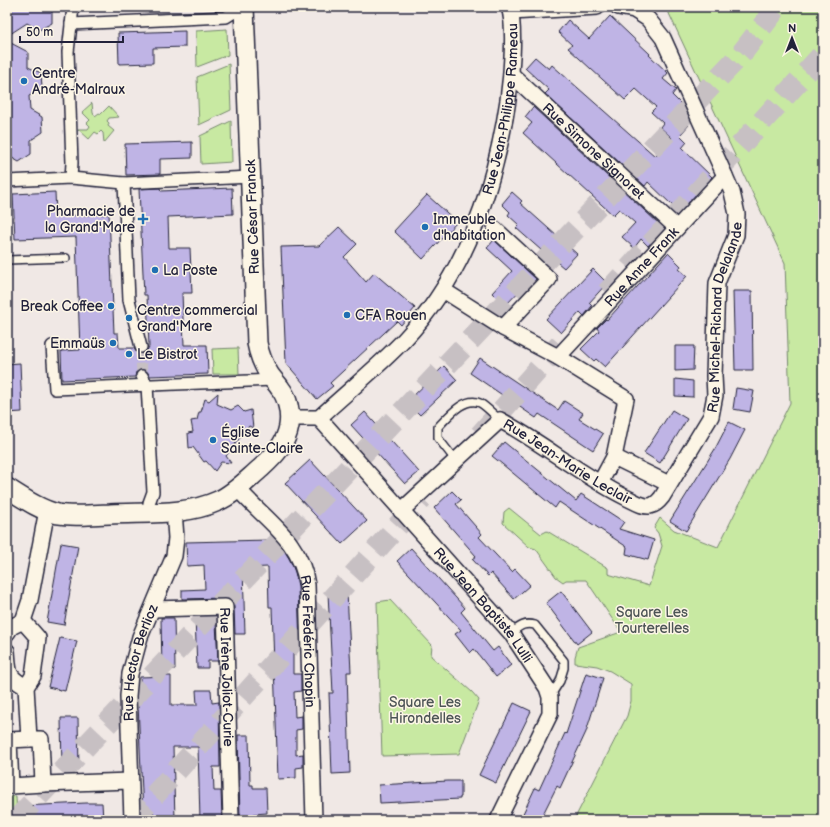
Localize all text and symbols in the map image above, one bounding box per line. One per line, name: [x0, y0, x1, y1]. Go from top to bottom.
scale bar: [20, 18, 123, 44]
north arrow: [772, 18, 812, 58]
text: N: [788, 22, 796, 35]
street label: Rue Jean-Philippe Rameau: [479, 23, 522, 197]
text: 50 m: [26, 25, 53, 40]
place label: Centre André-Malraux: [32, 65, 125, 98]
marker: Centre André-Malraux: [19, 76, 29, 86]
street label: Rue Simone Signoret: [539, 100, 649, 203]
street label: Rue César Franck: [242, 159, 263, 275]
place label: Pharmacie de la Grand'Mare: [45, 203, 135, 236]
place label: Immeuble d'habitation: [433, 211, 506, 244]
marker: Pharmacie de la Grand'Mare: [138, 214, 148, 224]
marker: Immeuble d'habitation: [420, 222, 430, 232]
street label: Rue Michel-Richard Delalande: [704, 222, 746, 414]
street label: Rue Anne Frank: [601, 224, 683, 310]
place label: La Poste: [163, 262, 218, 279]
marker: La Poste: [150, 265, 160, 275]
place label: Break Coffee: [20, 298, 103, 315]
marker: Break Coffee: [106, 301, 116, 311]
place label: Centre commercial Grand'Mare: [137, 302, 258, 335]
place label: CFA Rouen: [355, 307, 427, 324]
marker: CFA Rouen: [342, 310, 352, 320]
marker: Centre commercial Grand'Mare: [124, 313, 134, 323]
place label: Emmaüs: [50, 335, 105, 352]
marker: Emmaüs: [108, 338, 118, 348]
place label: Le Bistrot: [137, 346, 198, 363]
marker: Le Bistrot: [124, 349, 134, 359]
street label: Rue Jean-Marie Leclair: [500, 416, 635, 508]
place label: Église Sainte-Claire: [221, 423, 303, 457]
marker: Église Sainte-Claire: [208, 435, 218, 445]
street label: Rue Jean Baptiste Lulli: [430, 544, 536, 666]
street label: Rue Frédéric Chopin: [296, 574, 319, 708]
street label: Rue Hector Berlioz: [120, 602, 162, 722]
park label: Square Les Tourterelles: [615, 604, 689, 637]
street label: Rue Irène Joliot-Curie: [216, 607, 237, 747]
park label: Square Les Hirondelles: [389, 694, 461, 727]

